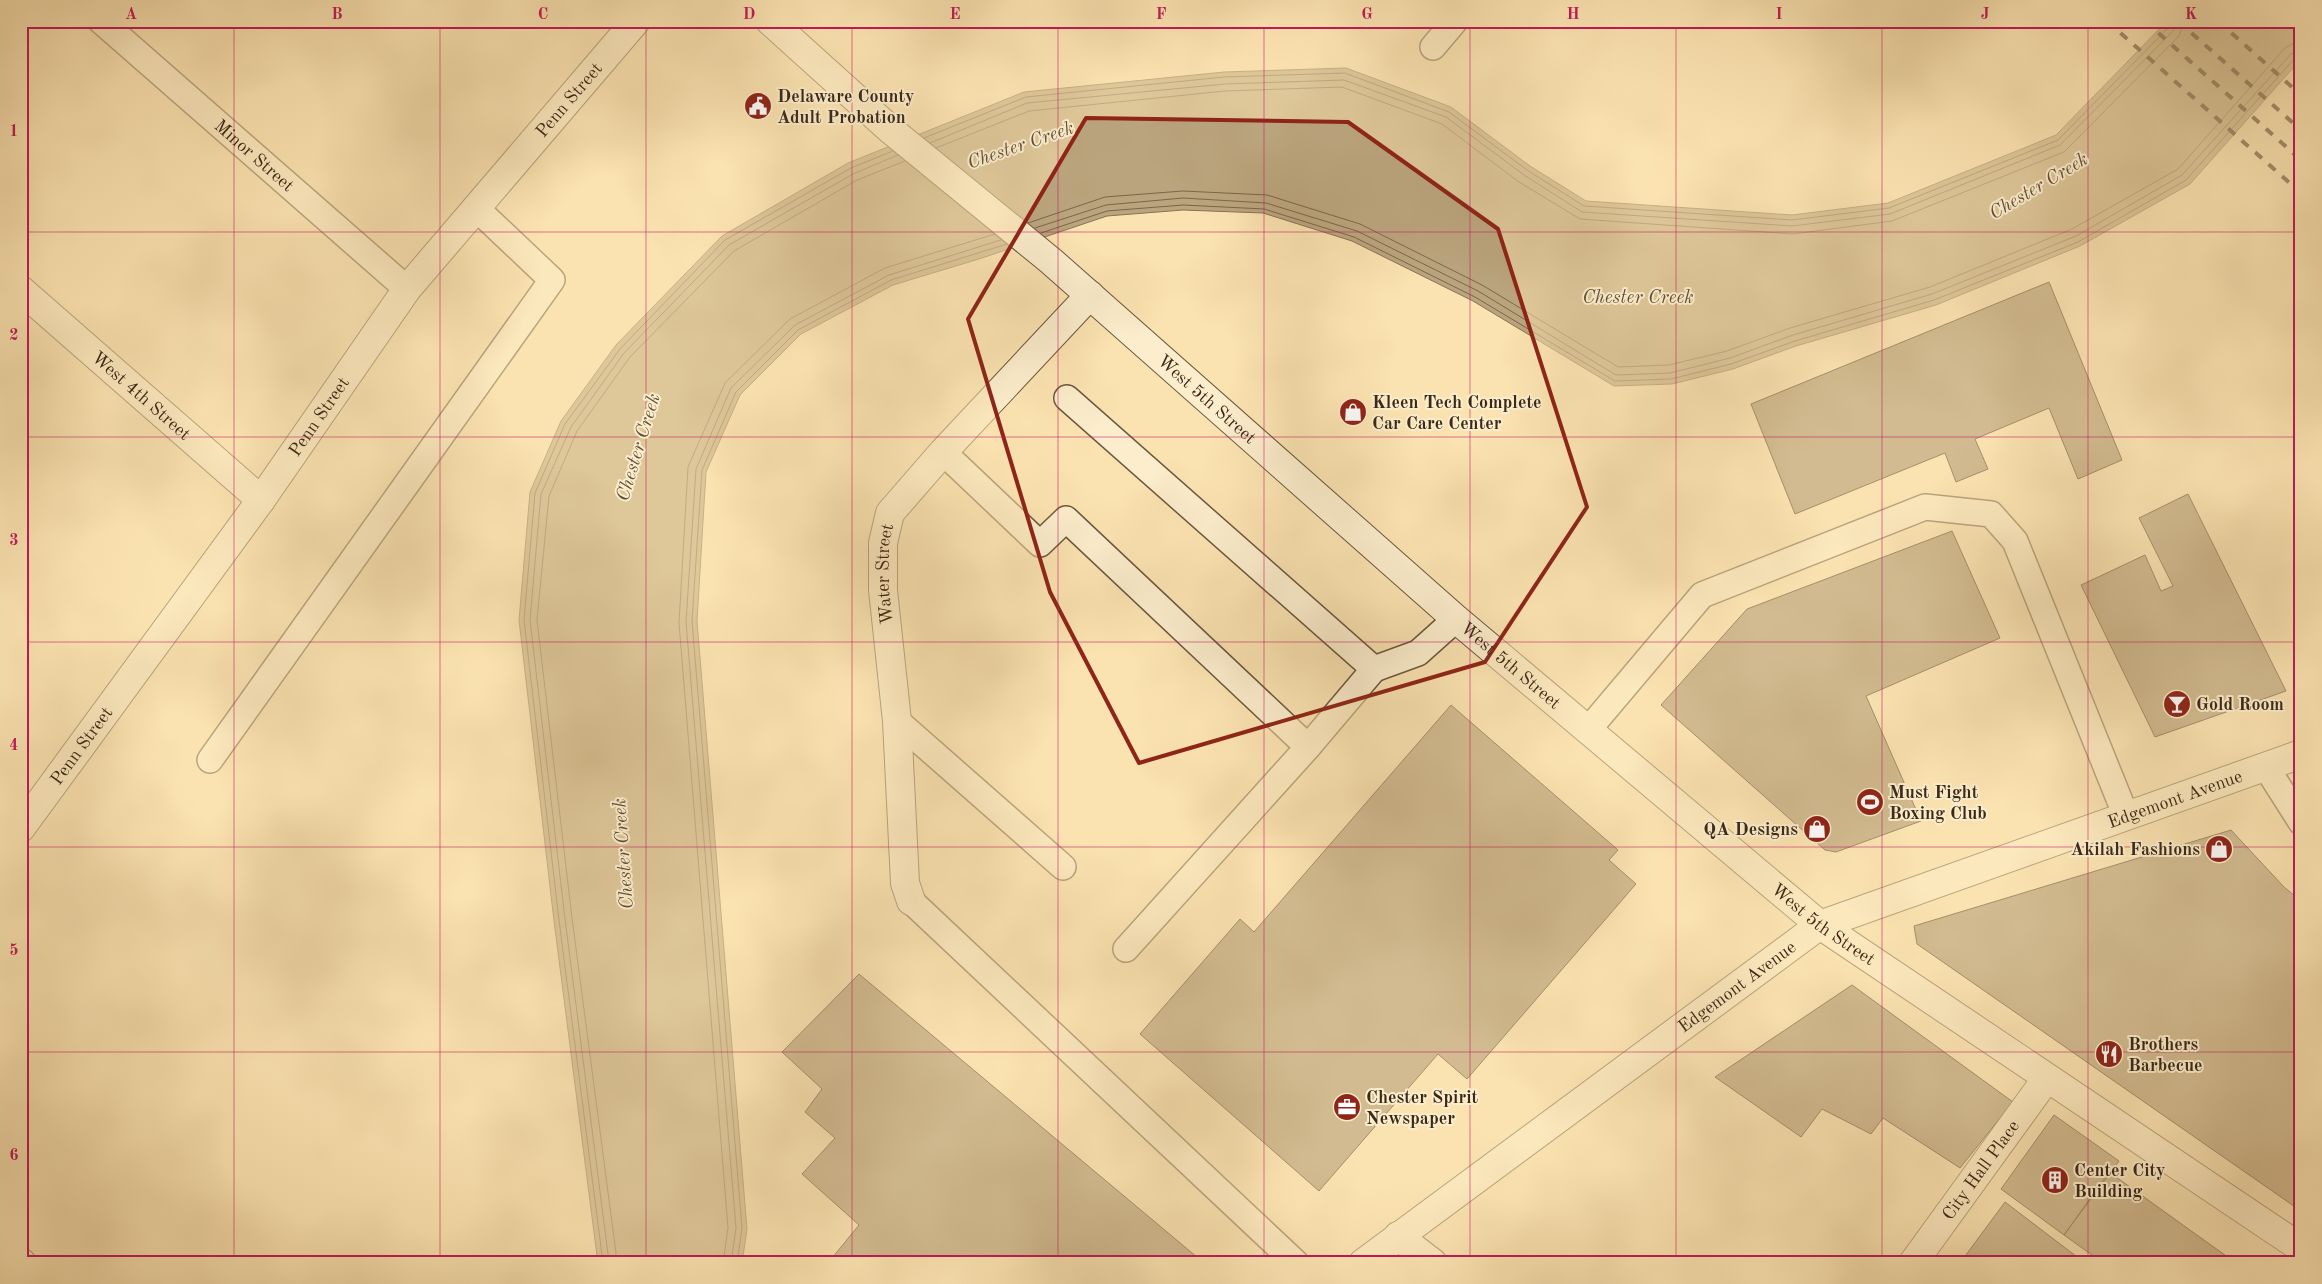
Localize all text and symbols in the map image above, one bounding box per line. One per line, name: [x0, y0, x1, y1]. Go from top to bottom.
text: A: [125, 7, 137, 23]
text: B: [331, 7, 343, 23]
text: C: [538, 7, 548, 23]
text: D: [743, 7, 755, 23]
text: E: [949, 7, 961, 23]
text: F: [1156, 7, 1167, 23]
text: G: [1361, 7, 1373, 23]
text: H: [1566, 7, 1580, 23]
text: I: [1775, 7, 1783, 23]
text: J: [1981, 7, 1990, 23]
text: K: [2185, 7, 2197, 23]
street label: Penn Street: [533, 60, 606, 141]
place label: Delaware County Adult Probation: [777, 88, 914, 127]
public building icon: Delaware County Adult Probation: [743, 91, 773, 121]
street label: Minor Street: [211, 117, 297, 195]
water label: Chester Creek: [965, 119, 1077, 173]
text: 1: [9, 124, 19, 140]
water label: Chester Creek: [1987, 150, 2092, 224]
water label: Chester Creek: [1582, 289, 1694, 308]
text: 2: [9, 328, 19, 344]
street label: West 4th Street: [88, 348, 193, 444]
street label: West 5th Street: [1154, 352, 1259, 448]
street label: Penn Street: [286, 374, 353, 460]
water label: Chester Creek: [614, 392, 665, 504]
place label: Kleen Tech Complete Car Care Center: [1372, 394, 1541, 433]
shop icon: Kleen Tech Complete Car Care Center: [1338, 397, 1368, 427]
street label: Water Street: [875, 522, 897, 625]
text: 3: [9, 533, 19, 549]
street label: West 5th Street: [1457, 619, 1564, 713]
bar icon: Gold Room: [2162, 689, 2192, 719]
place label: Gold Room: [2196, 696, 2284, 714]
street label: Penn Street: [48, 704, 116, 789]
text: 4: [9, 738, 19, 754]
street label: Edgemont Avenue: [2106, 768, 2245, 832]
place label: Must Fight Boxing Club: [1889, 784, 1987, 823]
sports icon: Must Fight Boxing Club: [1855, 787, 1885, 817]
water label: Chester Creek: [611, 798, 638, 910]
shop icon: QA Designs: [1802, 814, 1832, 844]
place label: QA Designs: [1703, 821, 1798, 839]
shop icon: Akilah Fashions: [2204, 834, 2234, 864]
place label: Akilah Fashions: [2071, 841, 2200, 859]
street label: West 5th Street: [1768, 880, 1878, 969]
street label: Edgemont Avenue: [1675, 938, 1800, 1037]
text: 5: [9, 943, 19, 959]
place label: Brothers Barbecue: [2128, 1036, 2203, 1075]
restaurant icon: Brothers Barbecue: [2094, 1039, 2124, 1069]
place label: Chester Spirit Newspaper: [1366, 1089, 1479, 1128]
office icon: Chester Spirit Newspaper: [1332, 1092, 1362, 1122]
street label: City Hall Place: [1939, 1117, 2023, 1223]
text: 6: [9, 1148, 19, 1164]
place label: Center City Building: [2074, 1162, 2165, 1201]
building icon: Center City Building: [2040, 1165, 2070, 1195]

